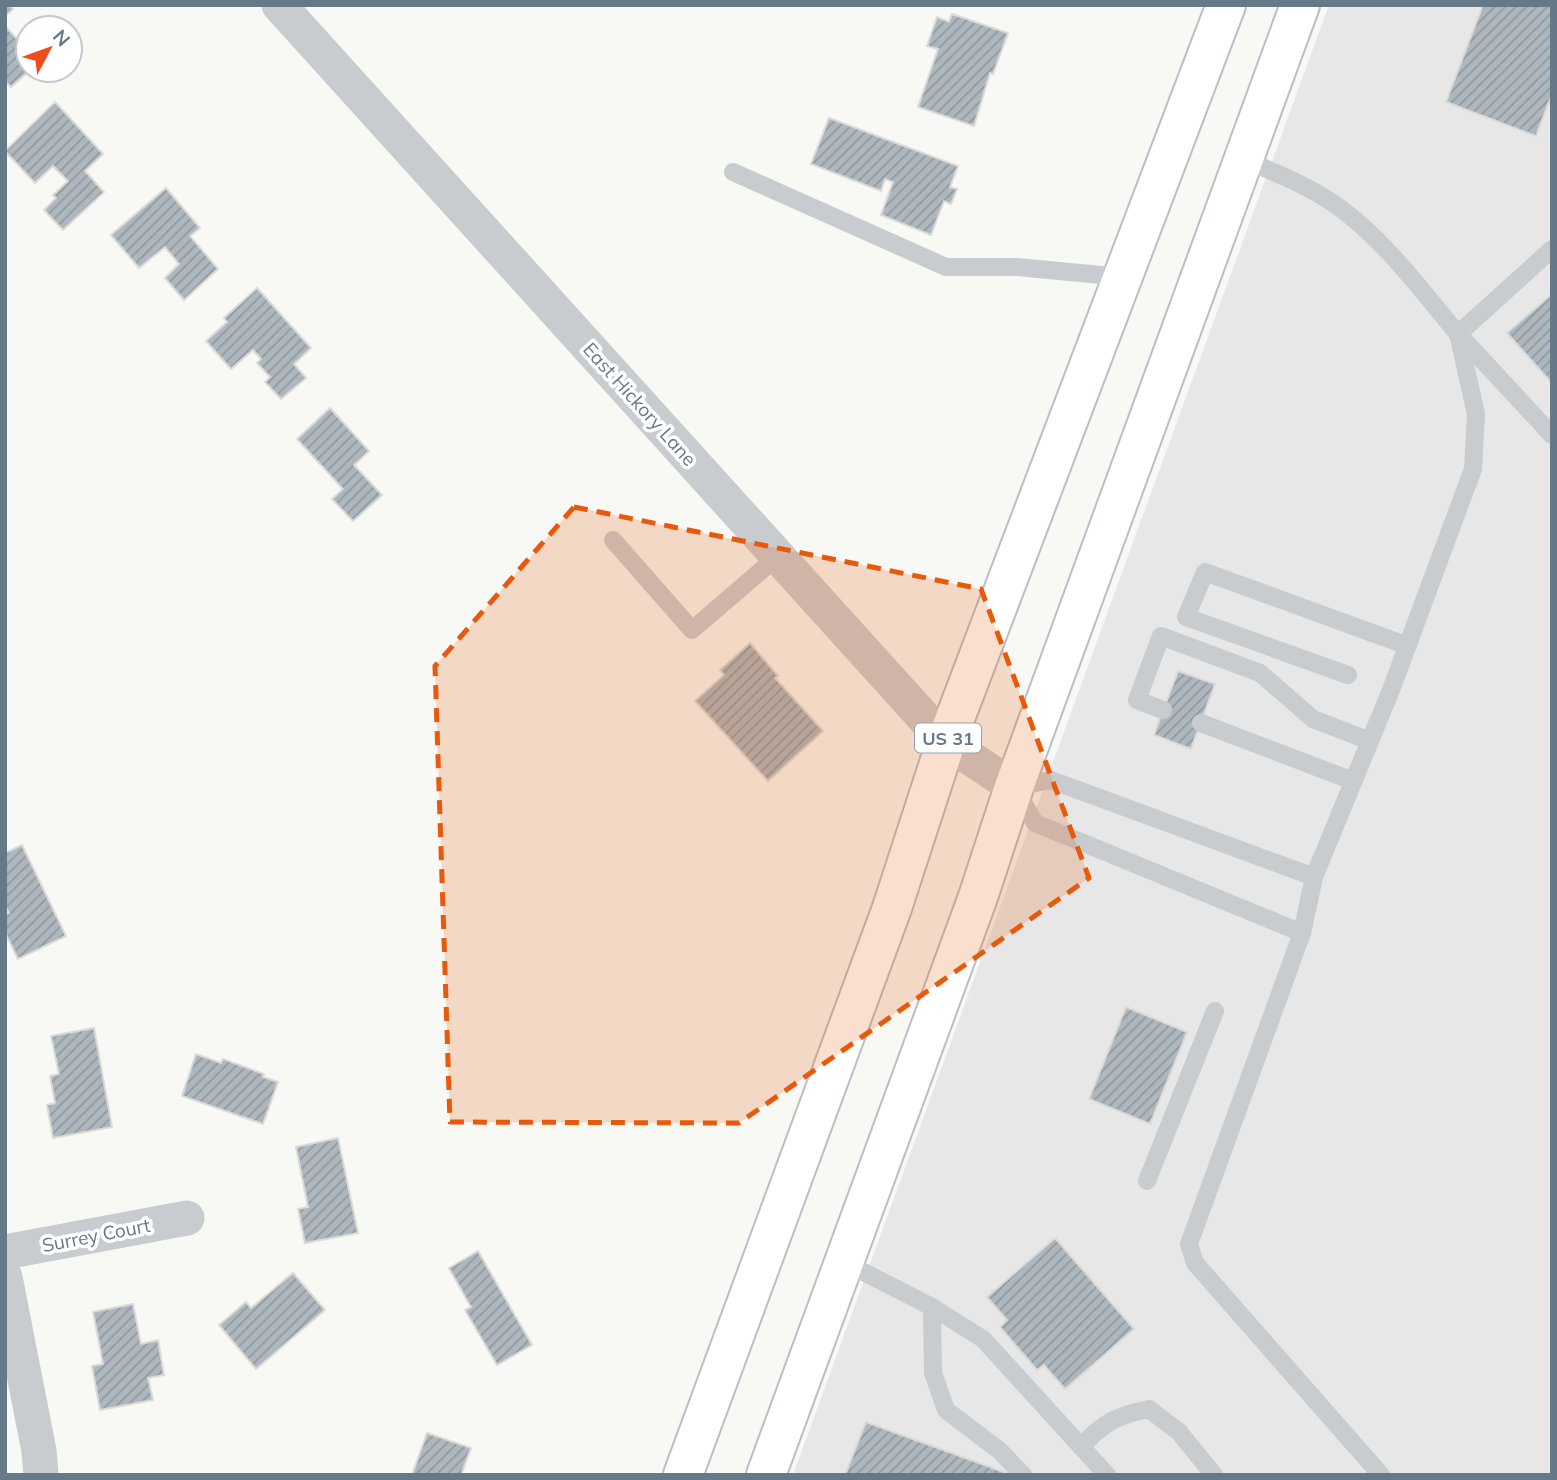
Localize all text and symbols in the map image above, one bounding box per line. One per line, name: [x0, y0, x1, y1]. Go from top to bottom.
north arrow: [14, 14, 84, 84]
text: N: [48, 25, 76, 51]
street label: East Hickory Lane: [578, 337, 702, 471]
road number: US 31: [915, 724, 981, 752]
street label: Surrey Court: [40, 1213, 153, 1257]

